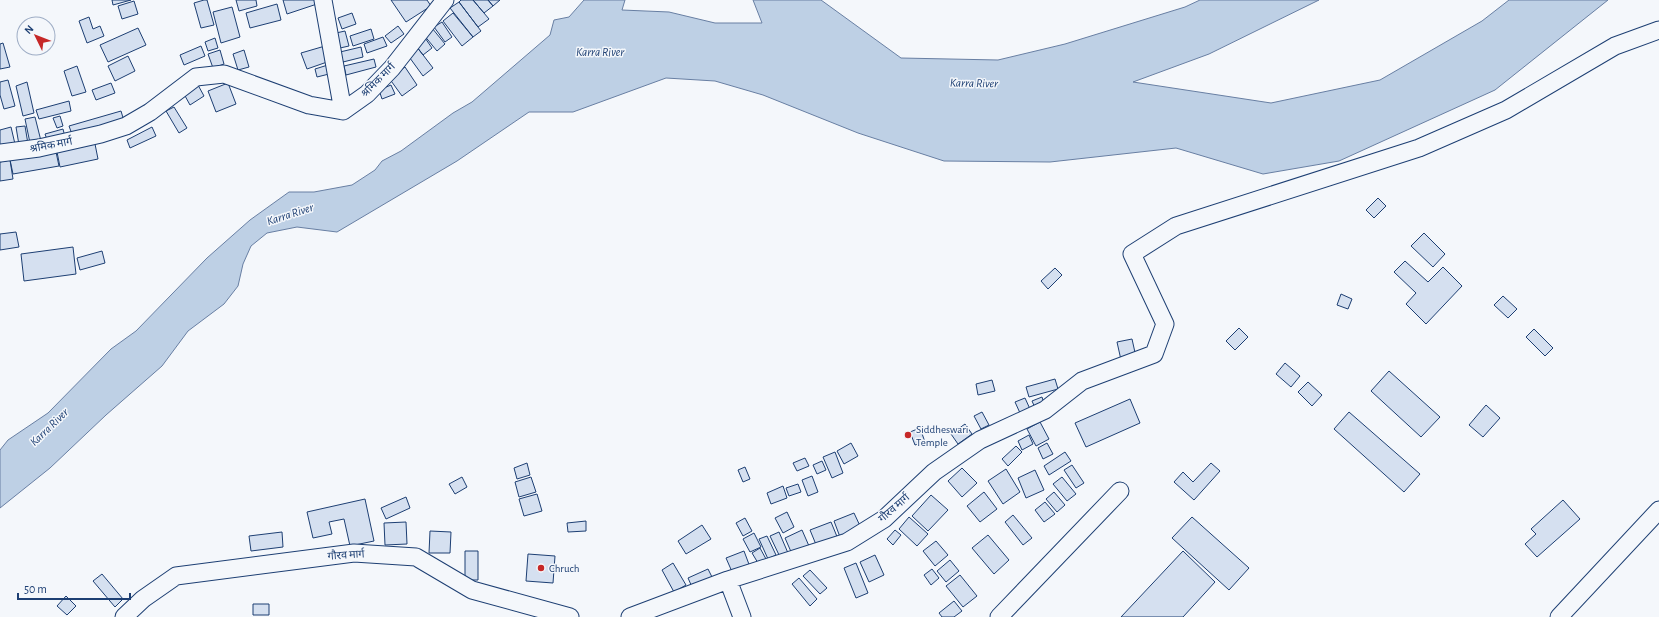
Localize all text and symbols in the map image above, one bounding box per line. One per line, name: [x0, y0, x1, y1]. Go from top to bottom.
north arrow: [16, 16, 56, 56]
text: N: [22, 23, 36, 36]
water label: Karra River: [576, 46, 625, 58]
street label: श्रमिक मार्ग: [358, 59, 398, 99]
water label: Karra River: [950, 77, 999, 89]
street label: श्रमिक मार्ग: [29, 134, 74, 155]
water label: Karra River: [265, 201, 316, 227]
water label: Karra River: [28, 405, 71, 448]
place label: Siddheswari Temple: [916, 424, 969, 448]
marker: Siddheswari Temple: [903, 430, 913, 440]
street label: गौरव मार्ग: [876, 490, 912, 524]
street label: गौरव मार्ग: [327, 547, 366, 562]
marker: Chruch: [536, 563, 546, 573]
place label: Chruch: [549, 563, 579, 574]
scale bar: [18, 575, 130, 601]
text: 50 m: [24, 583, 47, 595]

